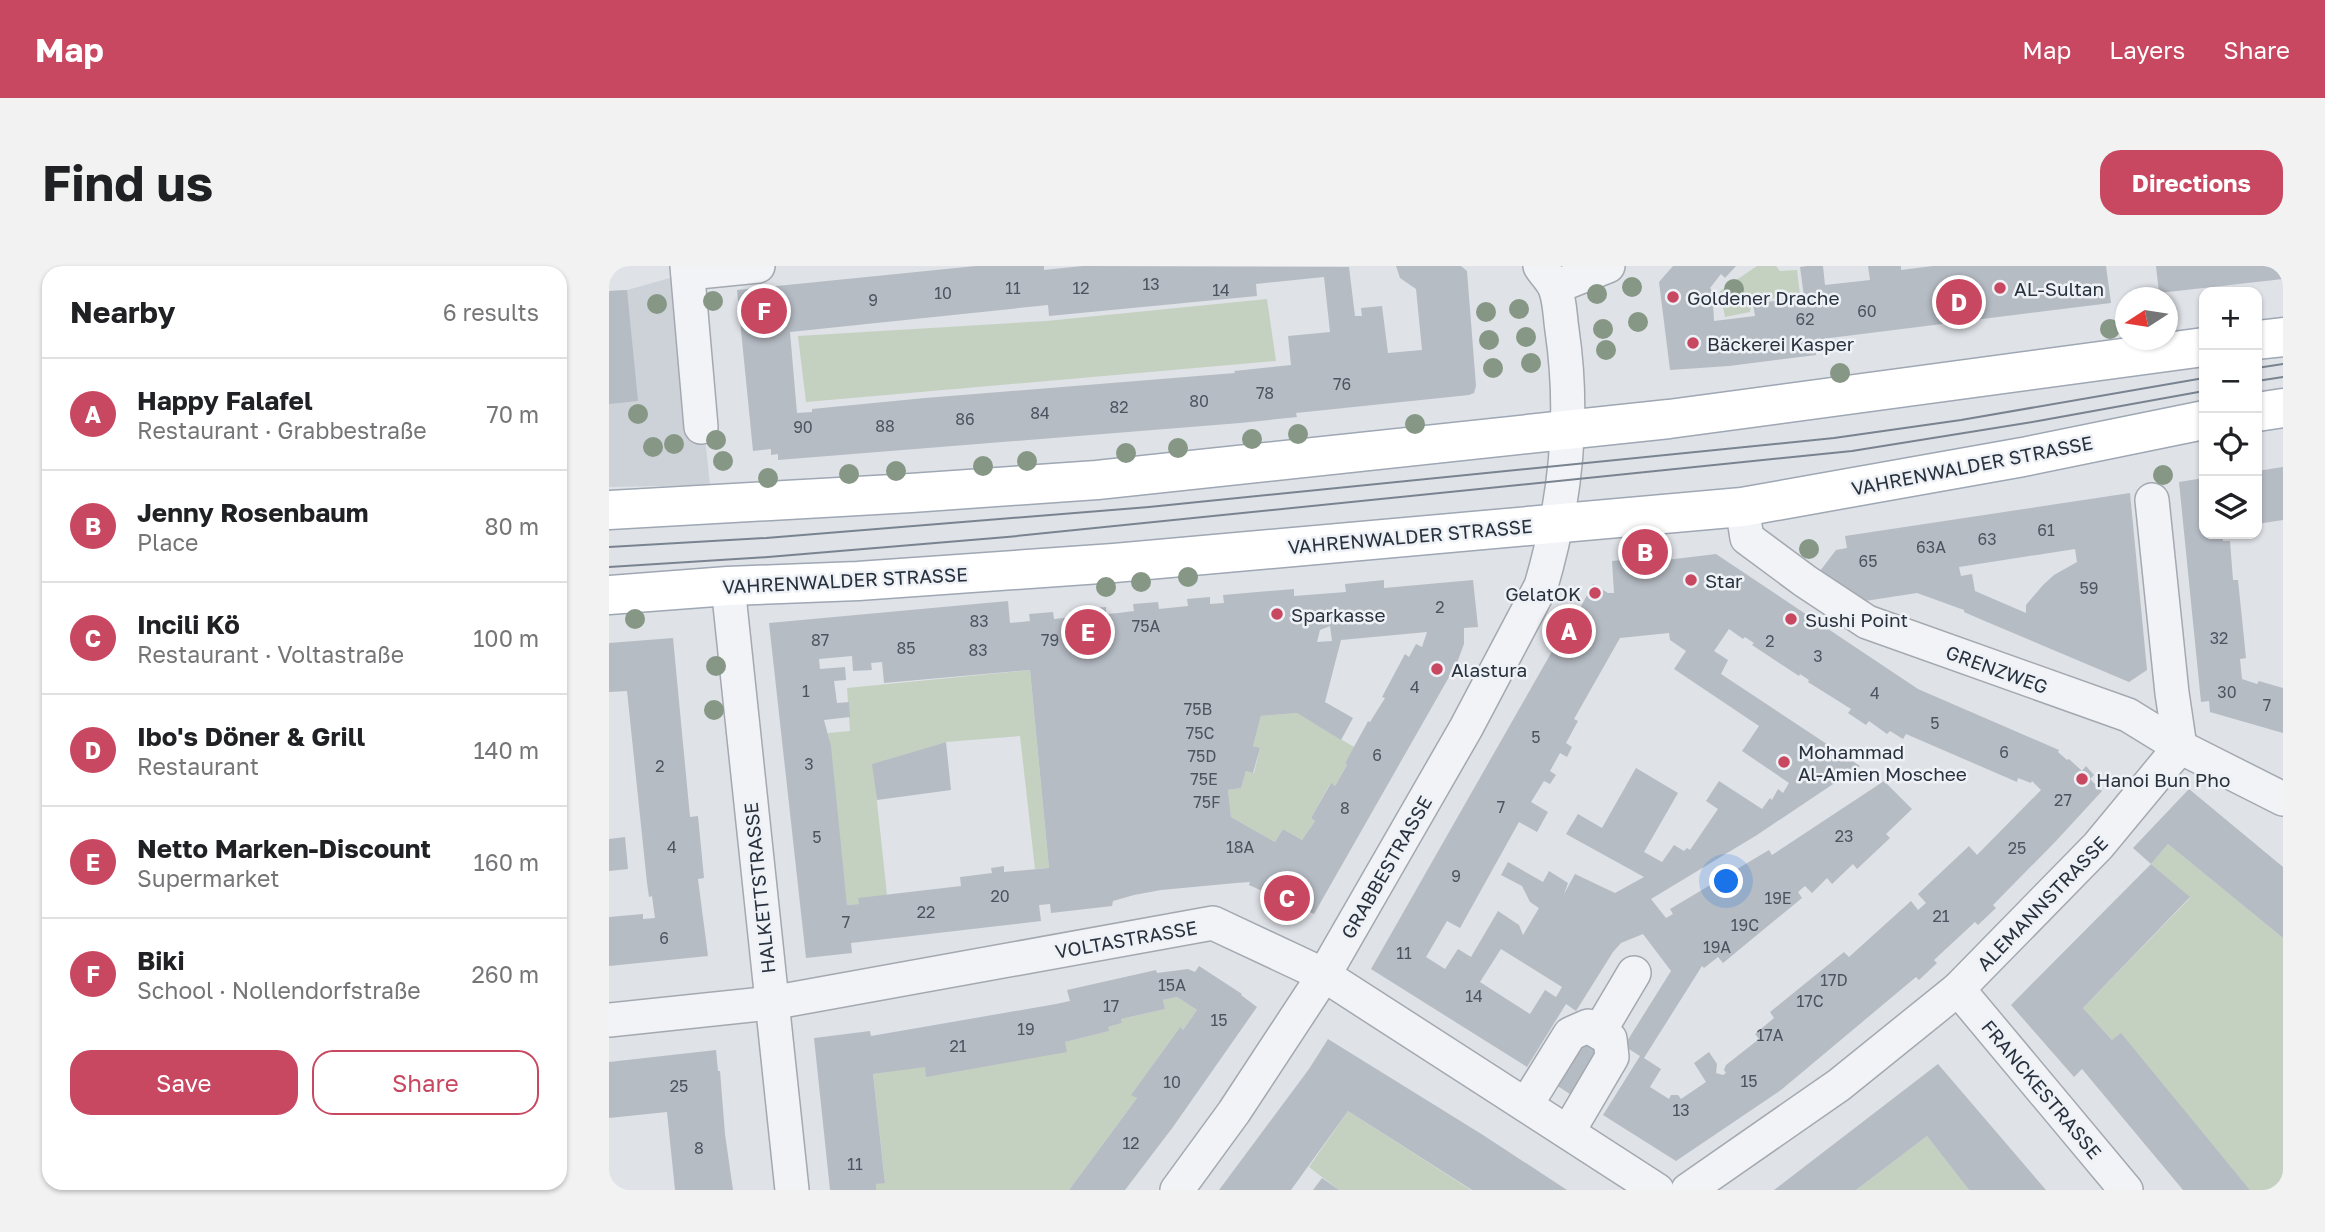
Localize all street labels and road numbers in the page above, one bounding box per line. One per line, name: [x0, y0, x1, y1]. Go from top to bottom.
street label: VAHRENWALDER STRASSE: [1849, 430, 2095, 500]
street label: VAHRENWALDER STRASSE: [1287, 514, 1533, 558]
street label: VAHRENWALDER STRASSE: [722, 562, 968, 598]
street label: GRENZWEG: [1943, 640, 2051, 698]
street label: GRABBESTRASSE: [1336, 791, 1436, 943]
street label: HALKETTSTRASSE: [739, 801, 779, 975]
street label: ALEMANNSTRASSE: [1972, 831, 2112, 975]
street label: VOLTASTRASSE: [1053, 915, 1199, 963]
street label: FRANCKESTRASSE: [1977, 1015, 2107, 1163]

